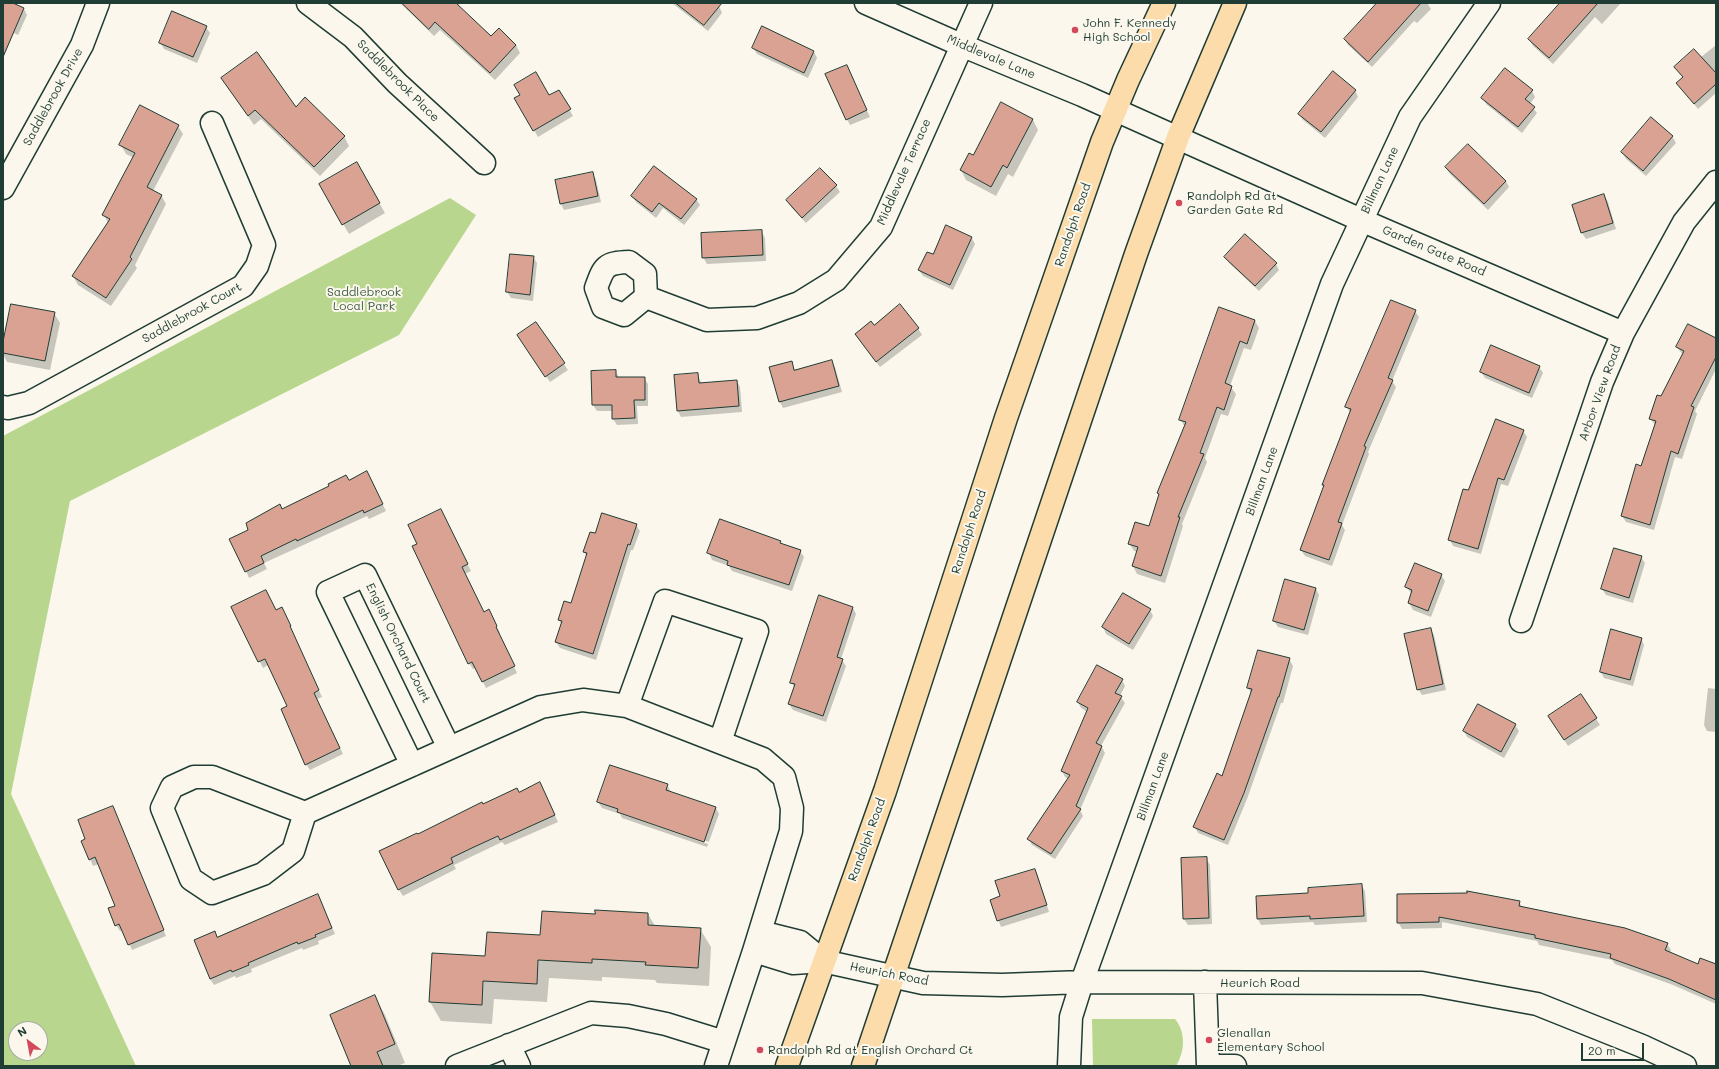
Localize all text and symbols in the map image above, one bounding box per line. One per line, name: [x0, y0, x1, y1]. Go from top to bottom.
place label: John F. Kennedy High School: [1083, 16, 1176, 44]
marker: John F. Kennedy High School: [1070, 25, 1080, 35]
street label: Middlevale Lane: [945, 32, 1037, 82]
street label: Saddlebrook Place: [354, 37, 442, 125]
street label: Saddlebrook Drive: [20, 46, 86, 148]
street label: Middlevale Terrace: [874, 116, 934, 228]
street label: Billman Lane: [1358, 144, 1402, 216]
street label: Randolph Road: [1052, 181, 1094, 269]
place label: Randolph Rd at Garden Gate Rd: [1187, 189, 1283, 217]
marker: Randolph Rd at Garden Gate Rd: [1174, 198, 1184, 208]
street label: Garden Gate Road: [1380, 223, 1488, 279]
street label: Saddlebrook Court: [140, 280, 244, 346]
park label: Saddlebrook Local Park: [327, 285, 401, 313]
street label: Arbor View Road: [1576, 343, 1624, 443]
street label: Billman Lane: [1243, 444, 1281, 518]
street label: Randolph Road: [949, 488, 989, 576]
street label: English Orchard Court: [363, 581, 433, 705]
street label: Billman Lane: [1134, 749, 1172, 823]
street label: Randolph Road: [845, 796, 889, 884]
street label: Heurich Road: [848, 959, 930, 989]
street label: Heurich Road: [1220, 976, 1300, 990]
north arrow: [8, 1021, 48, 1061]
text: N: [14, 1023, 29, 1040]
place label: Glenallan Elementary School: [1217, 1026, 1325, 1054]
marker: Glenallan Elementary School: [1204, 1035, 1214, 1045]
scale bar: [1583, 1035, 1646, 1061]
text: 20 m: [1588, 1042, 1616, 1058]
place label: Randolph Rd at English Orchard Ct: [768, 1043, 973, 1057]
marker: Randolph Rd at English Orchard Ct: [755, 1045, 765, 1055]

